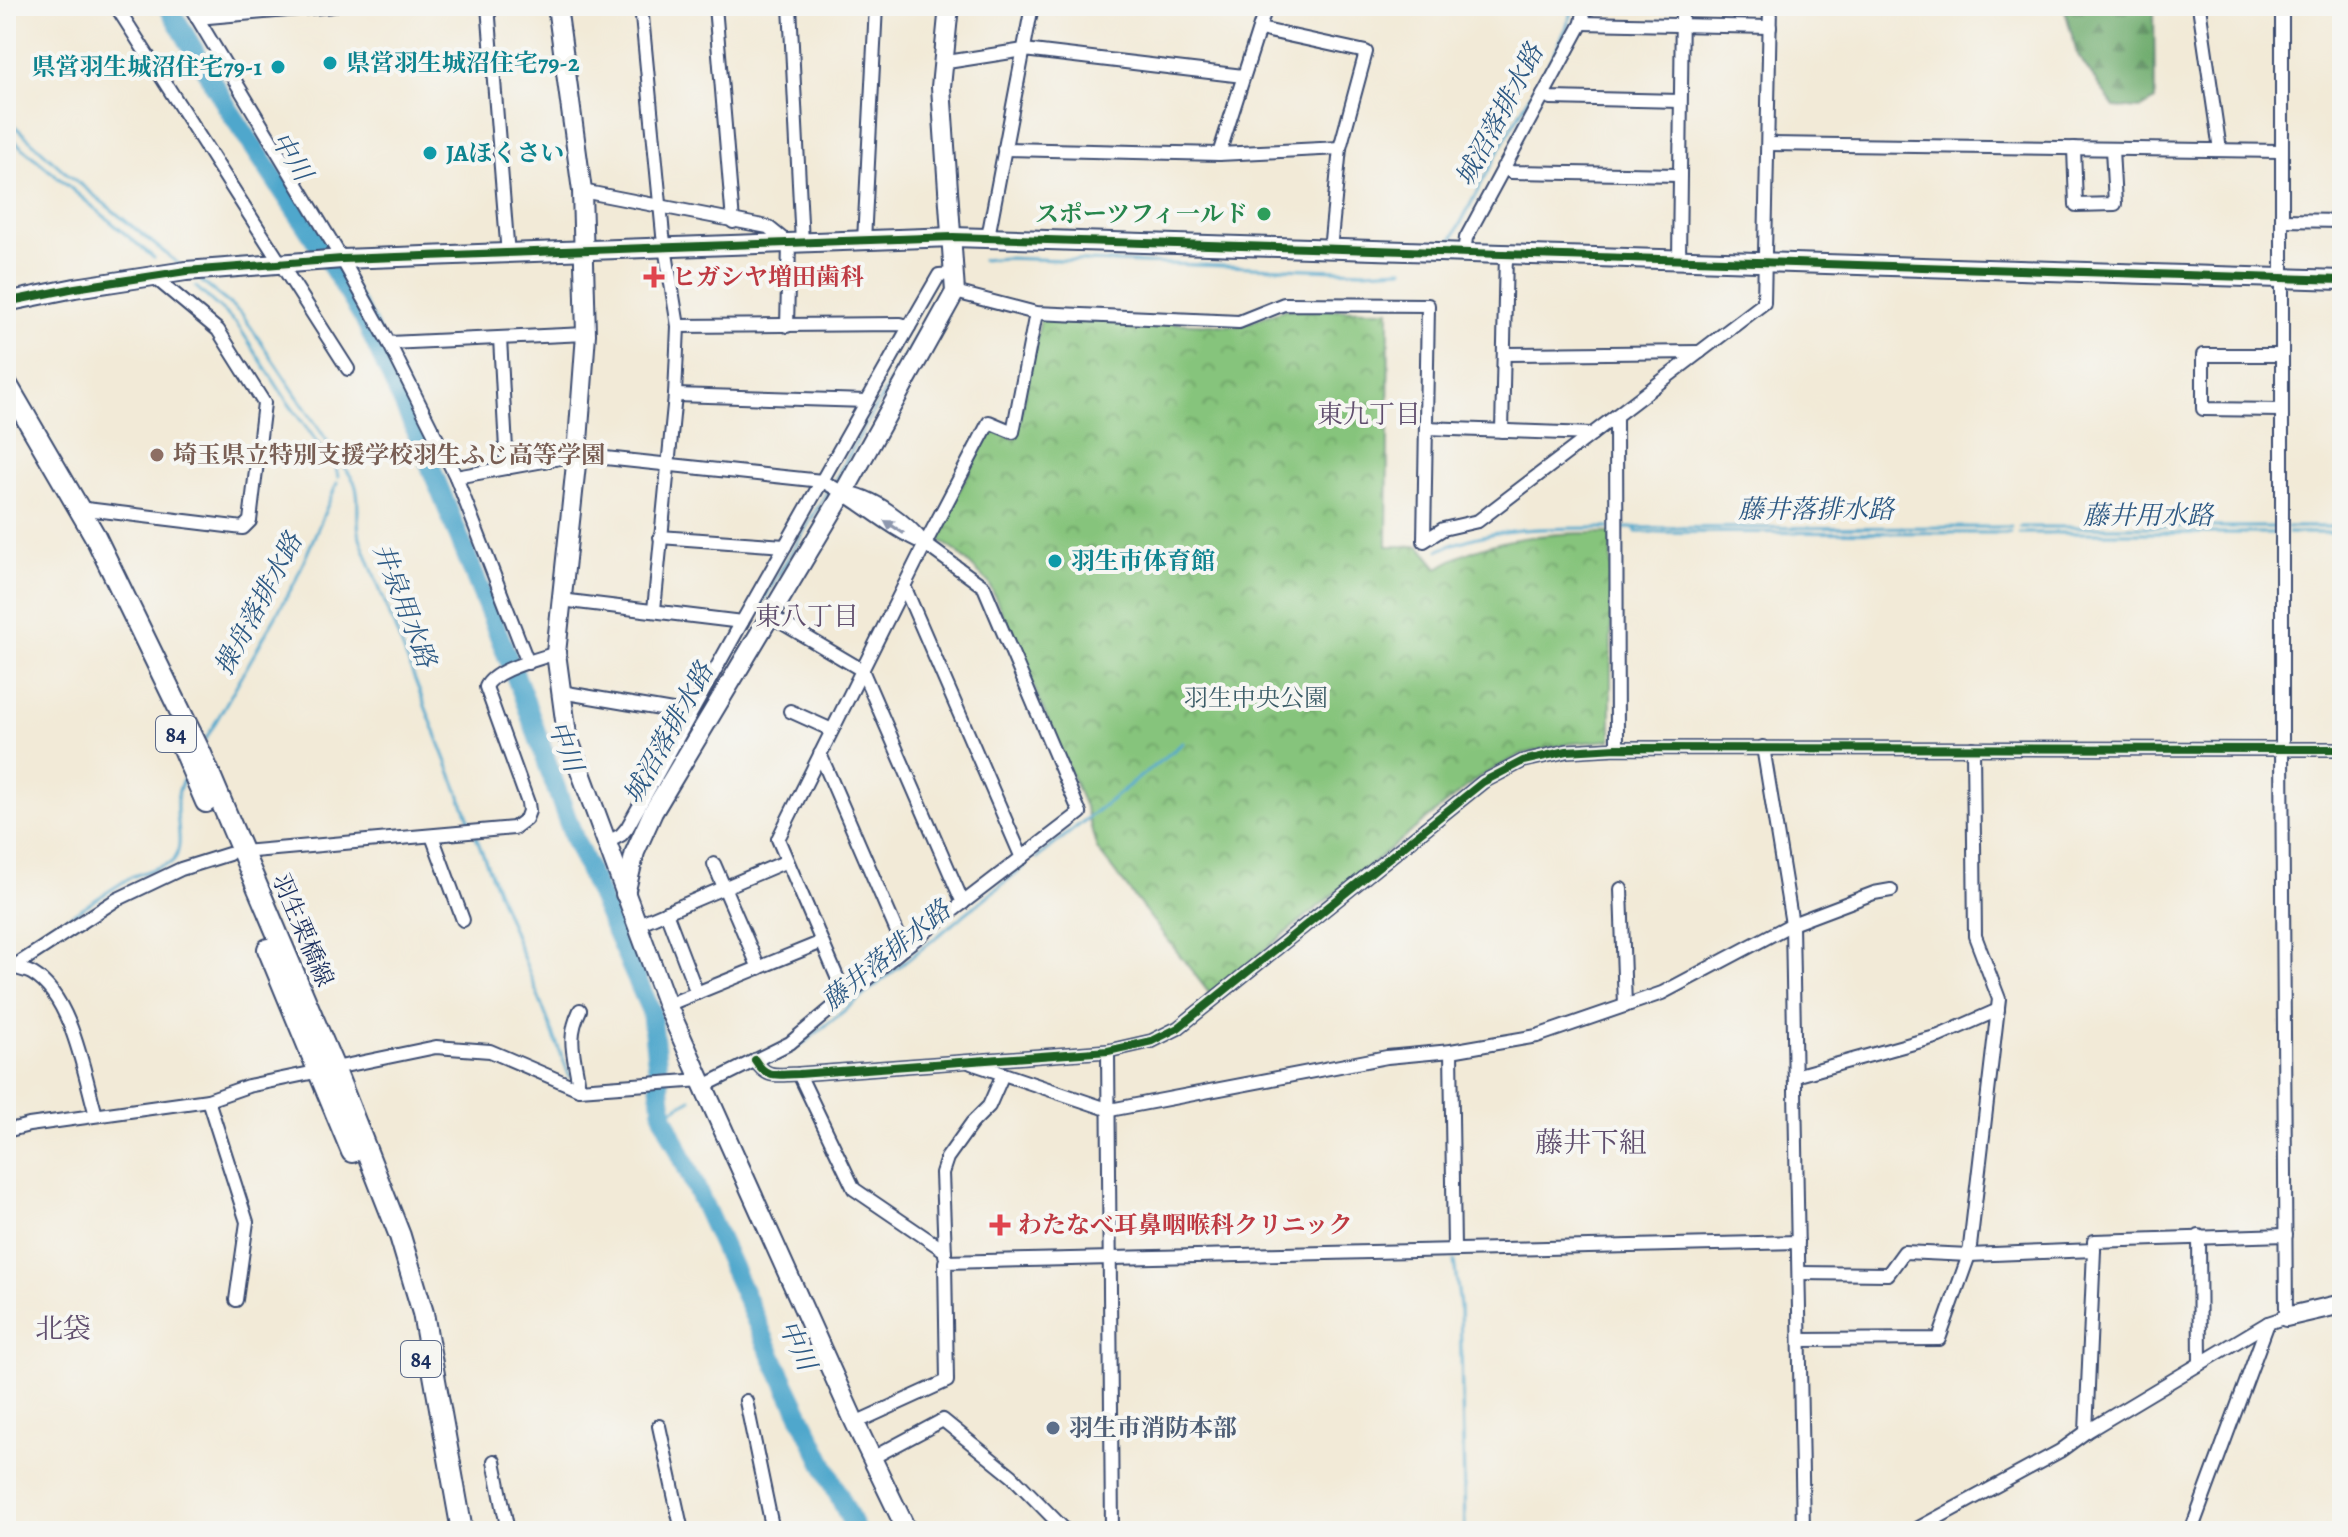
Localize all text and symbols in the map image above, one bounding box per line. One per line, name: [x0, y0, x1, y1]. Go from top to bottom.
water label: 城沼落排水路: [1447, 36, 1552, 192]
place label: 県営羽生城沼住宅79-2: [346, 47, 580, 79]
place label: 県営羽生城沼住宅79-1: [32, 51, 262, 83]
marker: 県営羽生城沼住宅79-2: [321, 54, 339, 72]
marker: 県営羽生城沼住宅79-1: [269, 58, 287, 76]
water label: 中川: [263, 125, 322, 190]
place label: JAほくさい: [446, 137, 565, 169]
marker: JAほくさい: [421, 144, 439, 162]
place label: スポーツフィ一ルド: [1035, 198, 1248, 230]
marker: スポーツフィ一ルド: [1255, 205, 1273, 223]
place label: ヒガシヤ増田歯科: [672, 261, 864, 293]
marker: ヒガシヤ増田歯科: [643, 266, 665, 288]
district label: 東九丁目: [1317, 397, 1421, 432]
place label: 埼玉県立特別支援学校羽生ふじ高等学園: [173, 439, 605, 471]
marker: 埼玉県立特別支援学校羽生ふじ高等学園: [148, 446, 166, 464]
water label: 藤井落排水路: [1738, 492, 1896, 527]
water label: 藤井用水路: [2083, 498, 2215, 533]
one-way arrow: [883, 521, 905, 535]
water label: 操舟落排水路: [206, 525, 311, 681]
water label: 井泉用水路: [365, 538, 445, 674]
place label: 羽生市体育館: [1071, 545, 1215, 577]
marker: 羽生市体育館: [1046, 552, 1064, 570]
district label: 東八丁目: [755, 599, 859, 634]
water label: 城沼落排水路: [615, 655, 723, 810]
park label: 羽生中央公園: [1184, 682, 1328, 714]
road number: 84: [156, 716, 196, 752]
water label: 中川: [540, 716, 592, 780]
street label: 羽生栗橋線: [265, 869, 341, 991]
water label: 藤井落排水路: [815, 891, 959, 1018]
district label: 藤井下組: [1535, 1124, 1647, 1162]
place label: わたなべ耳鼻咽喉科クリニック: [1018, 1209, 1353, 1241]
marker: わたなべ耳鼻咽喉科クリニック: [989, 1214, 1011, 1236]
district label: 北袋: [35, 1310, 91, 1348]
water label: 中川: [771, 1314, 826, 1379]
road number: 84: [401, 1341, 441, 1377]
place label: 羽生市消防本部: [1069, 1412, 1237, 1444]
marker: 羽生市消防本部: [1044, 1419, 1062, 1437]

